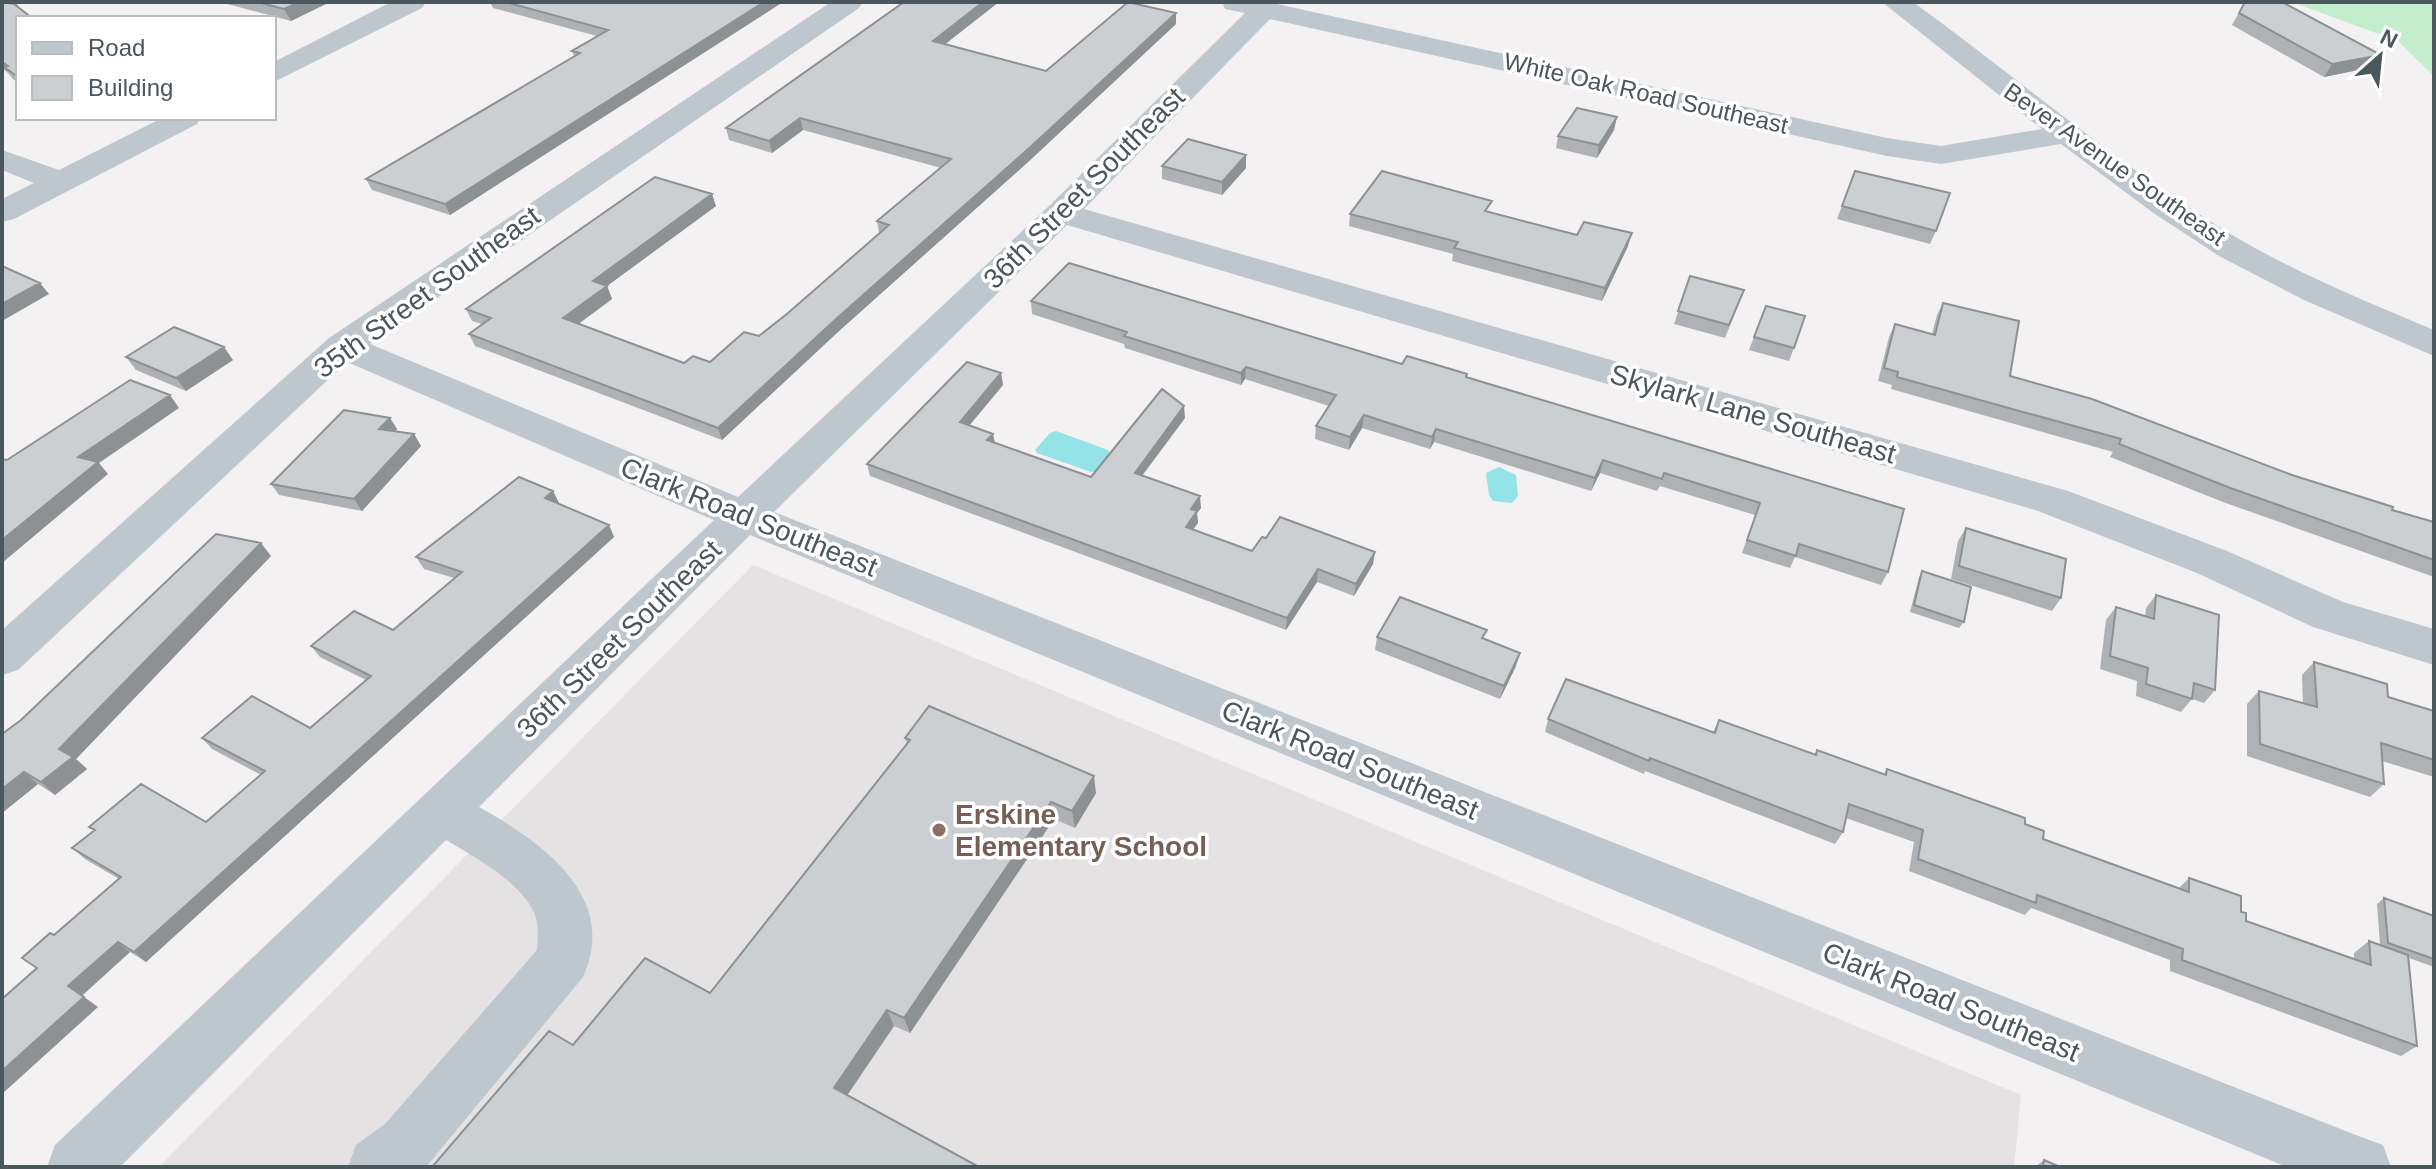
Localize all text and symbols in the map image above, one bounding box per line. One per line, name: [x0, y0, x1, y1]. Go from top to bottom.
legend: [16, 16, 276, 120]
north arrow: [2340, 16, 2420, 96]
text: N: [2376, 24, 2402, 53]
text: Road: [88, 34, 145, 61]
street label: White Oak Road Southeast: [1501, 47, 1791, 139]
text: Building: [88, 74, 173, 101]
street label: Bever Avenue Southeast: [1999, 77, 2231, 251]
street label: 36th Street Southeast: [977, 81, 1191, 295]
street label: 35th Street Southeast: [308, 200, 546, 384]
street label: Skylark Lane Southeast: [1607, 358, 1900, 470]
street label: Clark Road Southeast: [616, 451, 882, 583]
street label: 36th Street Southeast: [511, 534, 727, 744]
street label: Clark Road Southeast: [1217, 694, 1483, 826]
place label: Erskine Elementary School: [955, 799, 1207, 862]
marker: Erskine Elementary School: [930, 821, 948, 839]
street label: Clark Road Southeast: [1818, 936, 2084, 1068]

